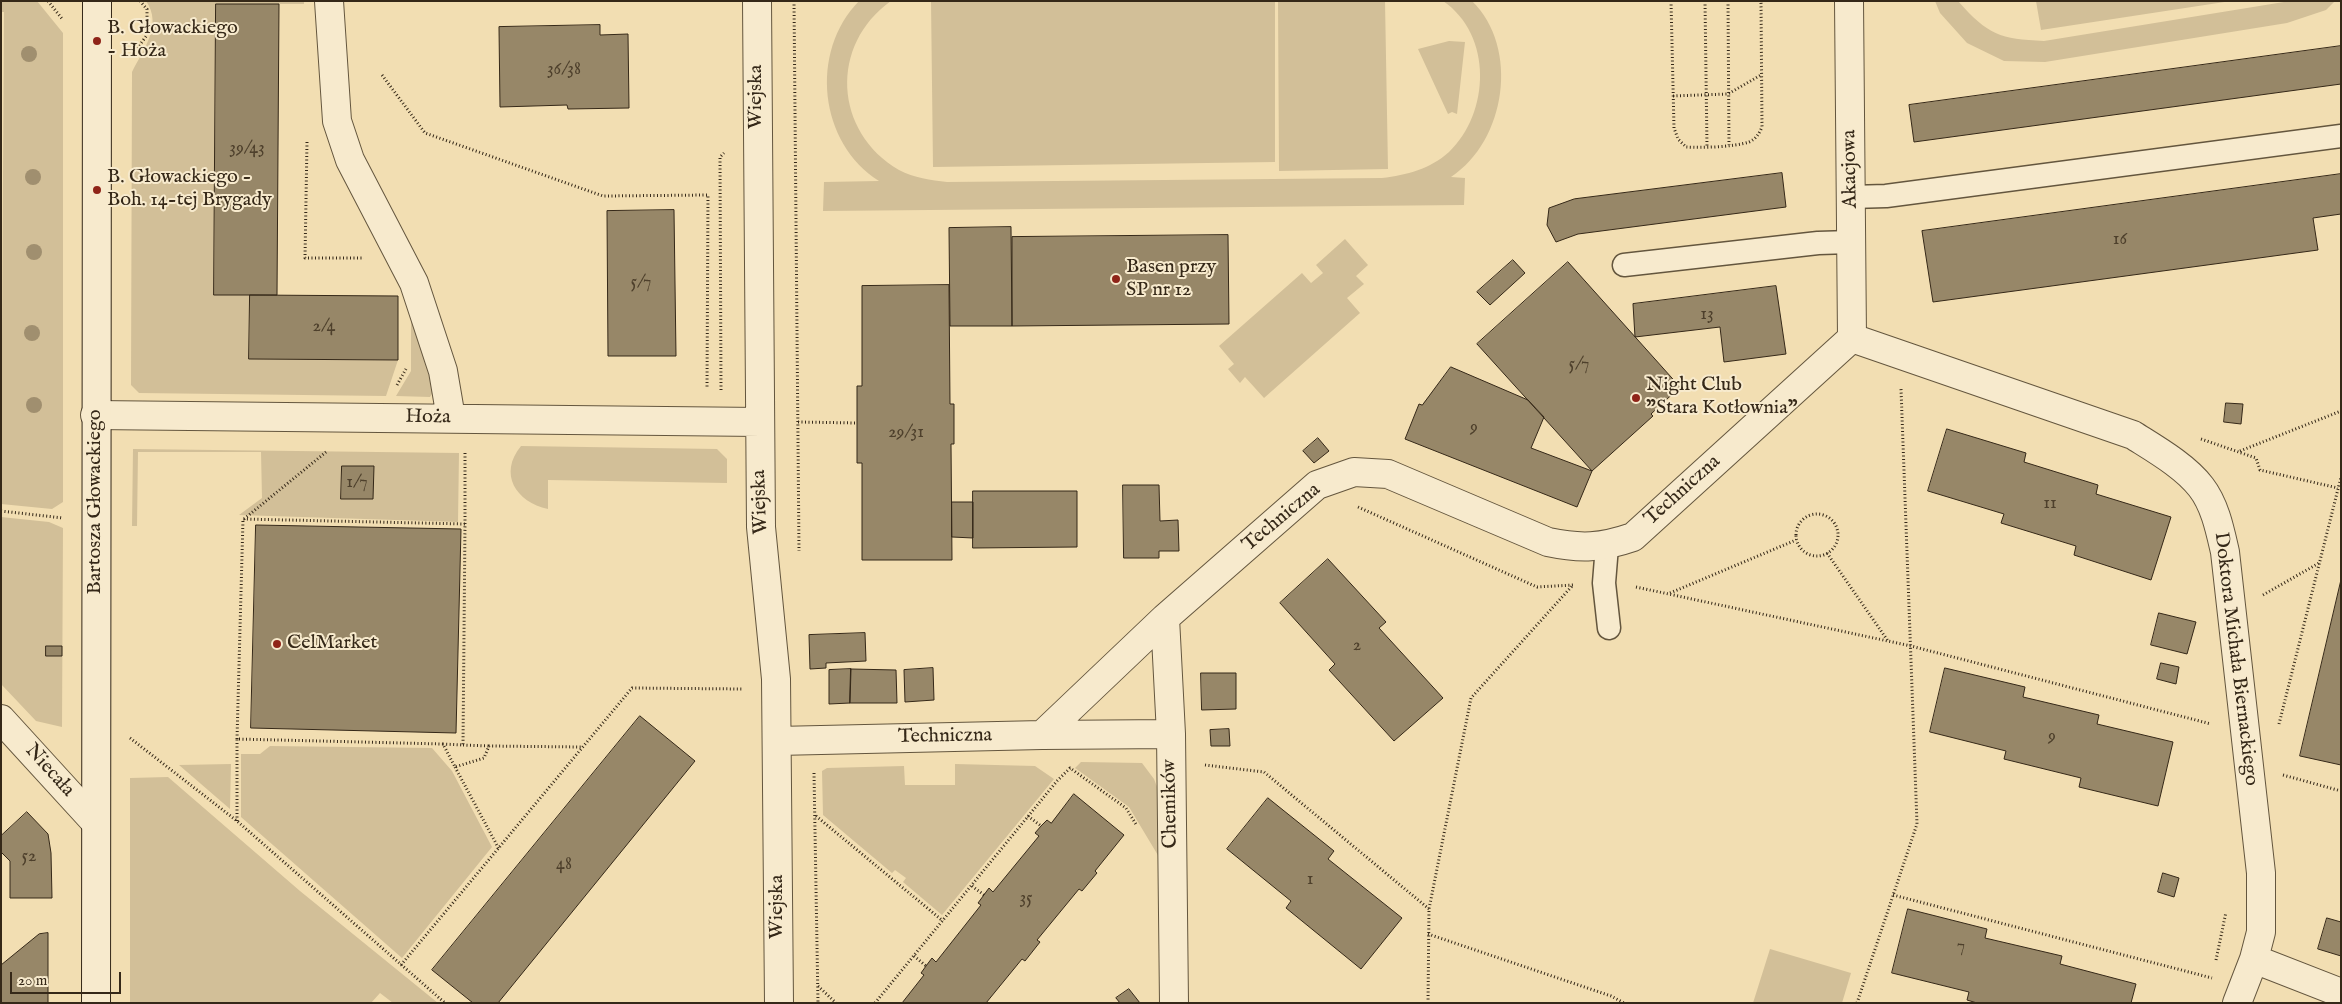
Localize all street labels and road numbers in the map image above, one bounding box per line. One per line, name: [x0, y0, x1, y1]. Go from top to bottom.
street label: Wiejska: [745, 65, 769, 129]
street label: Akacjowa: [1838, 130, 1864, 208]
street label: Hoża: [405, 406, 451, 430]
street label: Bartosza Głowackiego: [84, 410, 108, 594]
street label: Techniczna: [1640, 451, 1726, 531]
street label: Wiejska: [748, 469, 774, 535]
street label: Techniczna: [1238, 478, 1326, 558]
street label: Doktora Michała Biernackiego: [2208, 531, 2262, 787]
street label: Techniczna: [898, 724, 992, 750]
street label: Niecała: [19, 740, 79, 802]
street label: Chemików: [1158, 759, 1184, 849]
street label: Wiejska: [766, 875, 790, 939]

